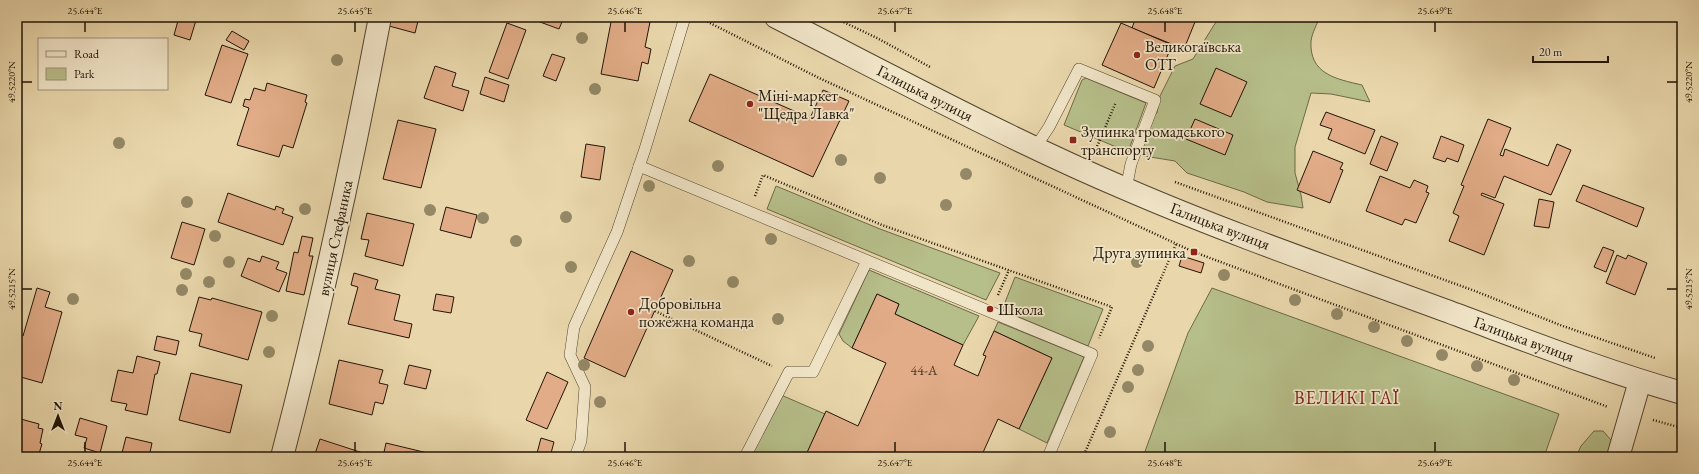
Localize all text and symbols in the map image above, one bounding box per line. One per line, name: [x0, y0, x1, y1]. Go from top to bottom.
text: 25.644°E: [68, 4, 103, 17]
text: 25.645°E: [338, 4, 373, 17]
text: 25.646°E: [608, 4, 643, 17]
text: 25.647°E: [878, 4, 913, 17]
text: 25.648°E: [1148, 4, 1183, 17]
text: 25.649°E: [1418, 4, 1453, 17]
place label: Великогаївська ОТГ: [1145, 36, 1242, 75]
legend: [38, 38, 168, 90]
scale bar: [1533, 38, 1608, 64]
text: 20 m: [1539, 44, 1563, 60]
text: Road: [74, 46, 100, 62]
marker: Великогаївська ОТГ: [1132, 50, 1142, 60]
street label: Галицька вулиця: [873, 60, 977, 126]
text: 49.5220°N: [5, 61, 18, 103]
text: 49.5220°N: [1682, 61, 1695, 103]
text: Park: [74, 66, 95, 82]
place label: Міні-маркет "Щедра Лавка": [758, 85, 855, 124]
marker: Міні-маркет "Щедра Лавка": [745, 99, 755, 109]
place label: Зупинка громадського транспорту: [1081, 121, 1225, 160]
marker: Зупинка громадського транспорту: [1068, 135, 1078, 145]
street label: вулиця Стефаника: [312, 178, 358, 298]
street label: Галицька вулиця: [1167, 197, 1273, 255]
place label: Друга зупинка: [1093, 242, 1187, 263]
marker: Друга зупинка: [1189, 247, 1199, 257]
text: 49.5215°N: [5, 268, 18, 310]
text: 49.5215°N: [1682, 268, 1695, 310]
place label: Добровільна пожежна команда: [639, 293, 755, 332]
place label: Школа: [998, 299, 1044, 320]
marker: Школа: [985, 304, 995, 314]
marker: Добровільна пожежна команда: [626, 307, 636, 317]
street label: Галицька вулиця: [1471, 311, 1577, 367]
house number: 44-А: [911, 361, 938, 379]
district label: ВЕЛИКІ ГАЇ: [1294, 386, 1400, 409]
north arrow: [38, 396, 78, 436]
text: N: [54, 399, 63, 413]
text: 25.644°E: [68, 456, 103, 469]
text: 25.645°E: [338, 456, 373, 469]
text: 25.646°E: [608, 456, 643, 469]
text: 25.647°E: [878, 456, 913, 469]
text: 25.648°E: [1148, 456, 1183, 469]
text: 25.649°E: [1418, 456, 1453, 469]

